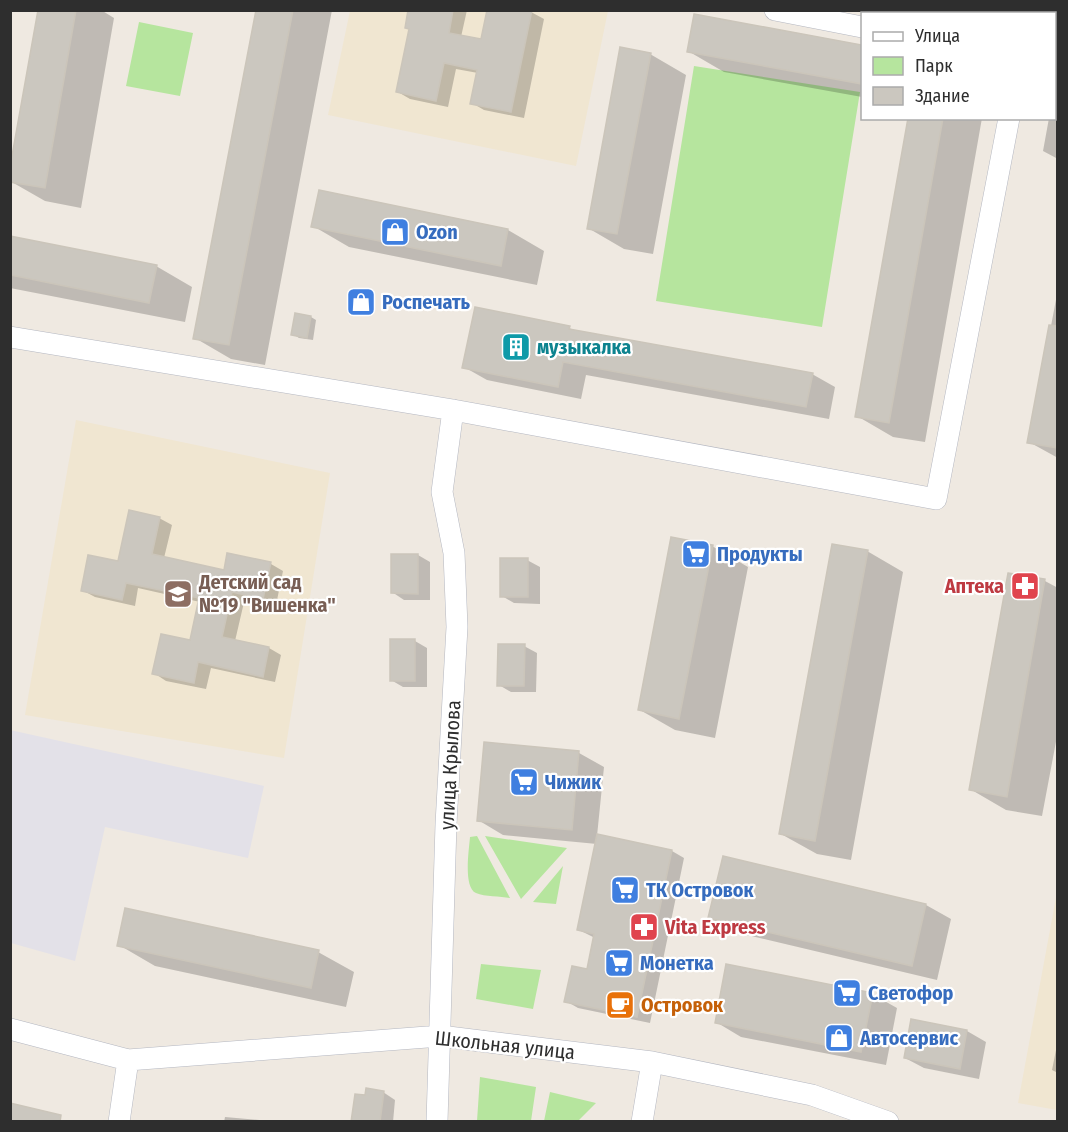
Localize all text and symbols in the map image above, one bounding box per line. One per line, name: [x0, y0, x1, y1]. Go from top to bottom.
legend: [861, 12, 1056, 120]
text: Улица: [914, 25, 960, 47]
text: Парк: [915, 55, 953, 77]
text: Здание: [915, 85, 970, 107]
shop icon: Ozon: [379, 216, 411, 248]
place label: Ozon: [416, 220, 458, 244]
shop icon: Роспечать: [345, 286, 377, 318]
place label: Роспечать: [382, 290, 471, 314]
building icon: музыкалка: [500, 331, 532, 363]
place label: музыкалка: [537, 335, 631, 359]
supermarket icon: Продукты: [680, 538, 712, 570]
place label: Продукты: [717, 542, 803, 566]
place label: Детский сад №19 "Вишенка": [198, 570, 336, 617]
pharmacy icon: Аптека: [1009, 570, 1041, 602]
place label: Аптека: [944, 574, 1004, 598]
school or university icon: Детский сад №19 "Вишенка": [162, 578, 194, 610]
street label: улица Крылова: [435, 700, 465, 830]
supermarket icon: Чижик: [508, 766, 540, 798]
place label: Чижик: [545, 770, 602, 794]
supermarket icon: ТК Островок: [609, 874, 641, 906]
place label: ТК Островок: [646, 878, 754, 902]
pharmacy icon: Vita Express: [628, 911, 660, 943]
place label: Vita Express: [664, 915, 766, 939]
supermarket icon: Монетка: [603, 947, 635, 979]
place label: Монетка: [640, 951, 714, 975]
supermarket icon: Светофор: [831, 977, 863, 1009]
place label: Светофор: [868, 981, 954, 1005]
cafe icon: Островок: [604, 989, 636, 1021]
place label: Островок: [641, 993, 724, 1017]
shop icon: Автосервис: [823, 1022, 855, 1054]
street label: Школьная улица: [434, 1026, 576, 1064]
place label: Автосервис: [859, 1026, 958, 1050]

